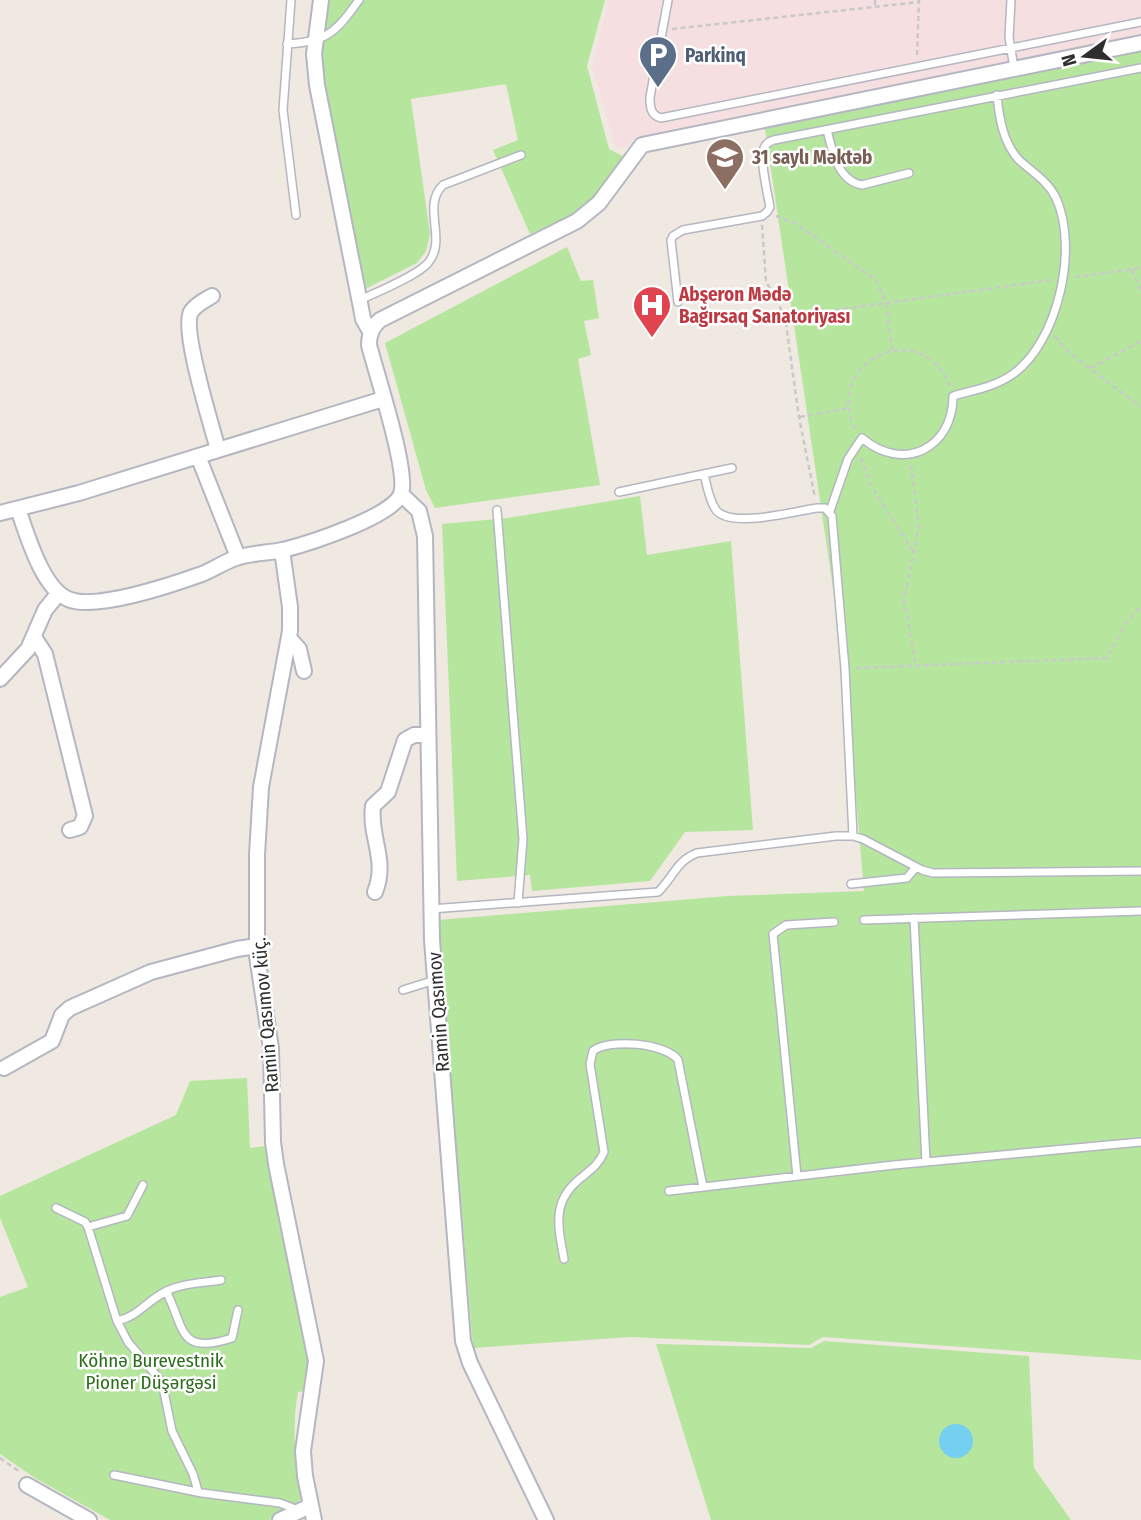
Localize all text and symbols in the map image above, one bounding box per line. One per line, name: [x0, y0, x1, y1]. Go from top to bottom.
north arrow: [1050, 21, 1120, 91]
parking icon: Parkinq: [637, 34, 679, 89]
place label: Parkinq: [685, 44, 746, 67]
text: N: [1056, 52, 1082, 69]
school or university icon: 31 saylı Məktəb: [704, 136, 746, 191]
place label: 31 saylı Məktəb: [751, 146, 872, 169]
place label: Abşeron Mədə Bağırsaq Sanatoriyası: [678, 283, 850, 328]
hospital icon: Abşeron Mədə Bağırsaq Sanatoriyası: [631, 284, 673, 339]
street label: Ramin Qasımov küç.: [247, 936, 284, 1093]
street label: Ramin Qasımov: [423, 951, 454, 1073]
park label: Köhnə Burevestnik Pioner Düşərgəsi: [78, 1349, 224, 1394]

